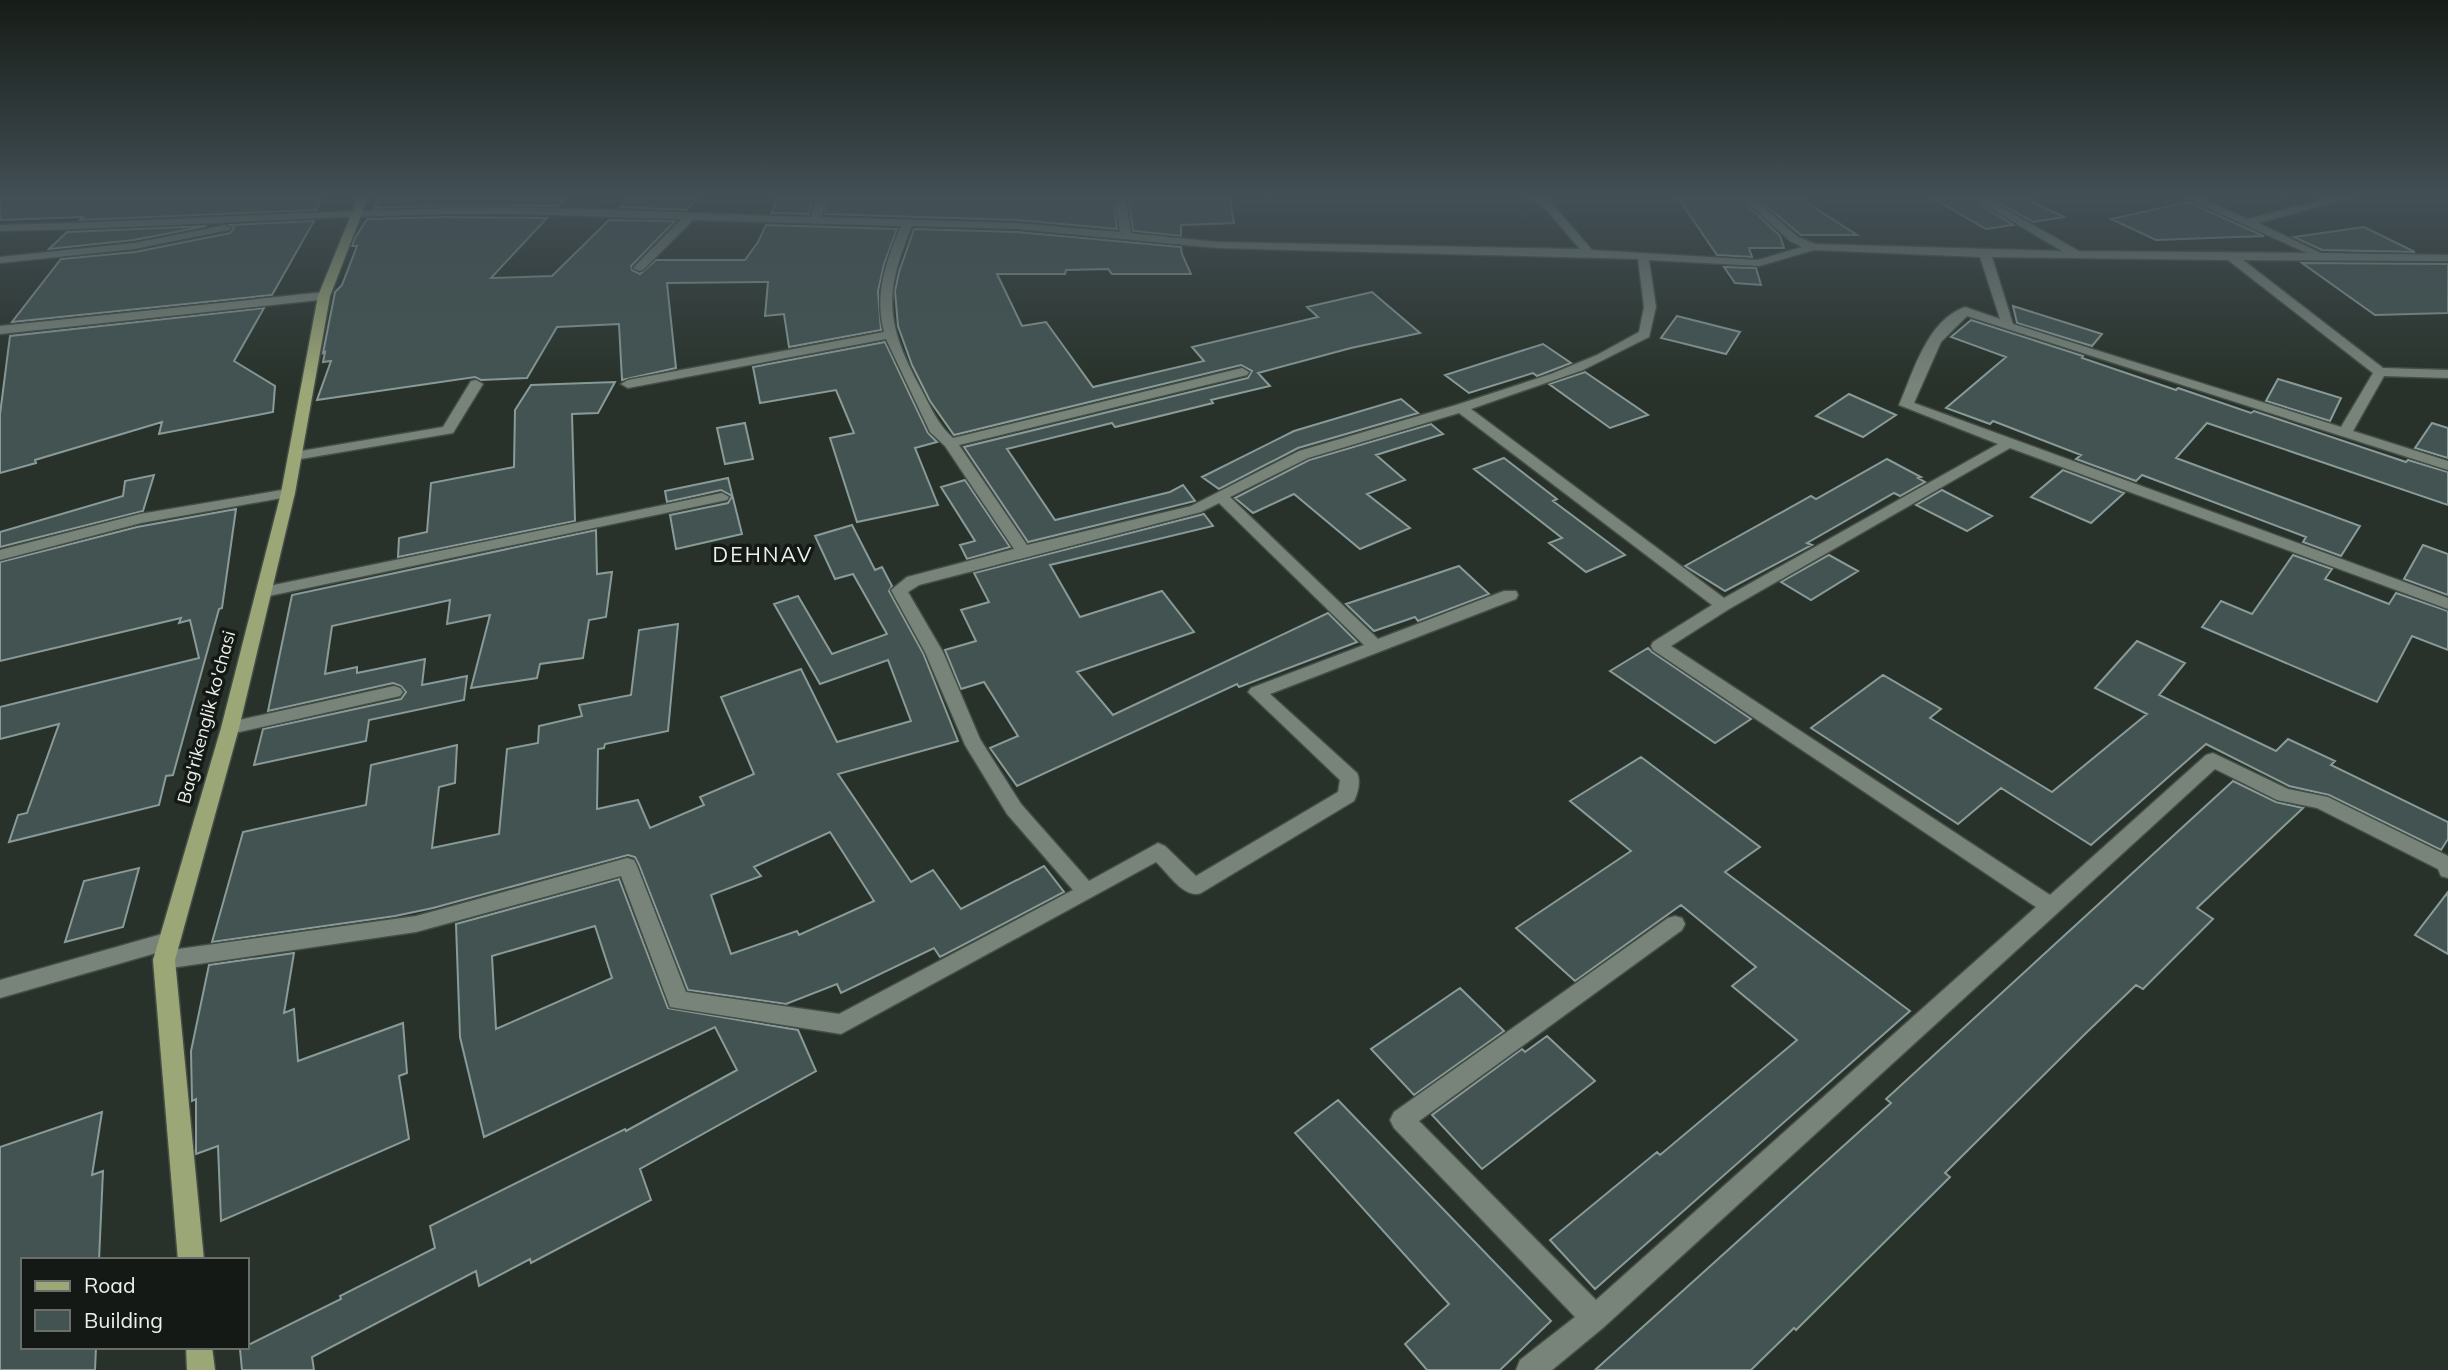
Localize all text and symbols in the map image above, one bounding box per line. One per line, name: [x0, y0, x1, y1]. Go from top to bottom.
district label: DEHNAV: [713, 541, 813, 567]
street label: Bag'rikenglik ko'chasi: [172, 628, 240, 806]
legend: [21, 1258, 248, 1349]
text: Road: [84, 1272, 135, 1298]
text: Building: [84, 1307, 163, 1333]

